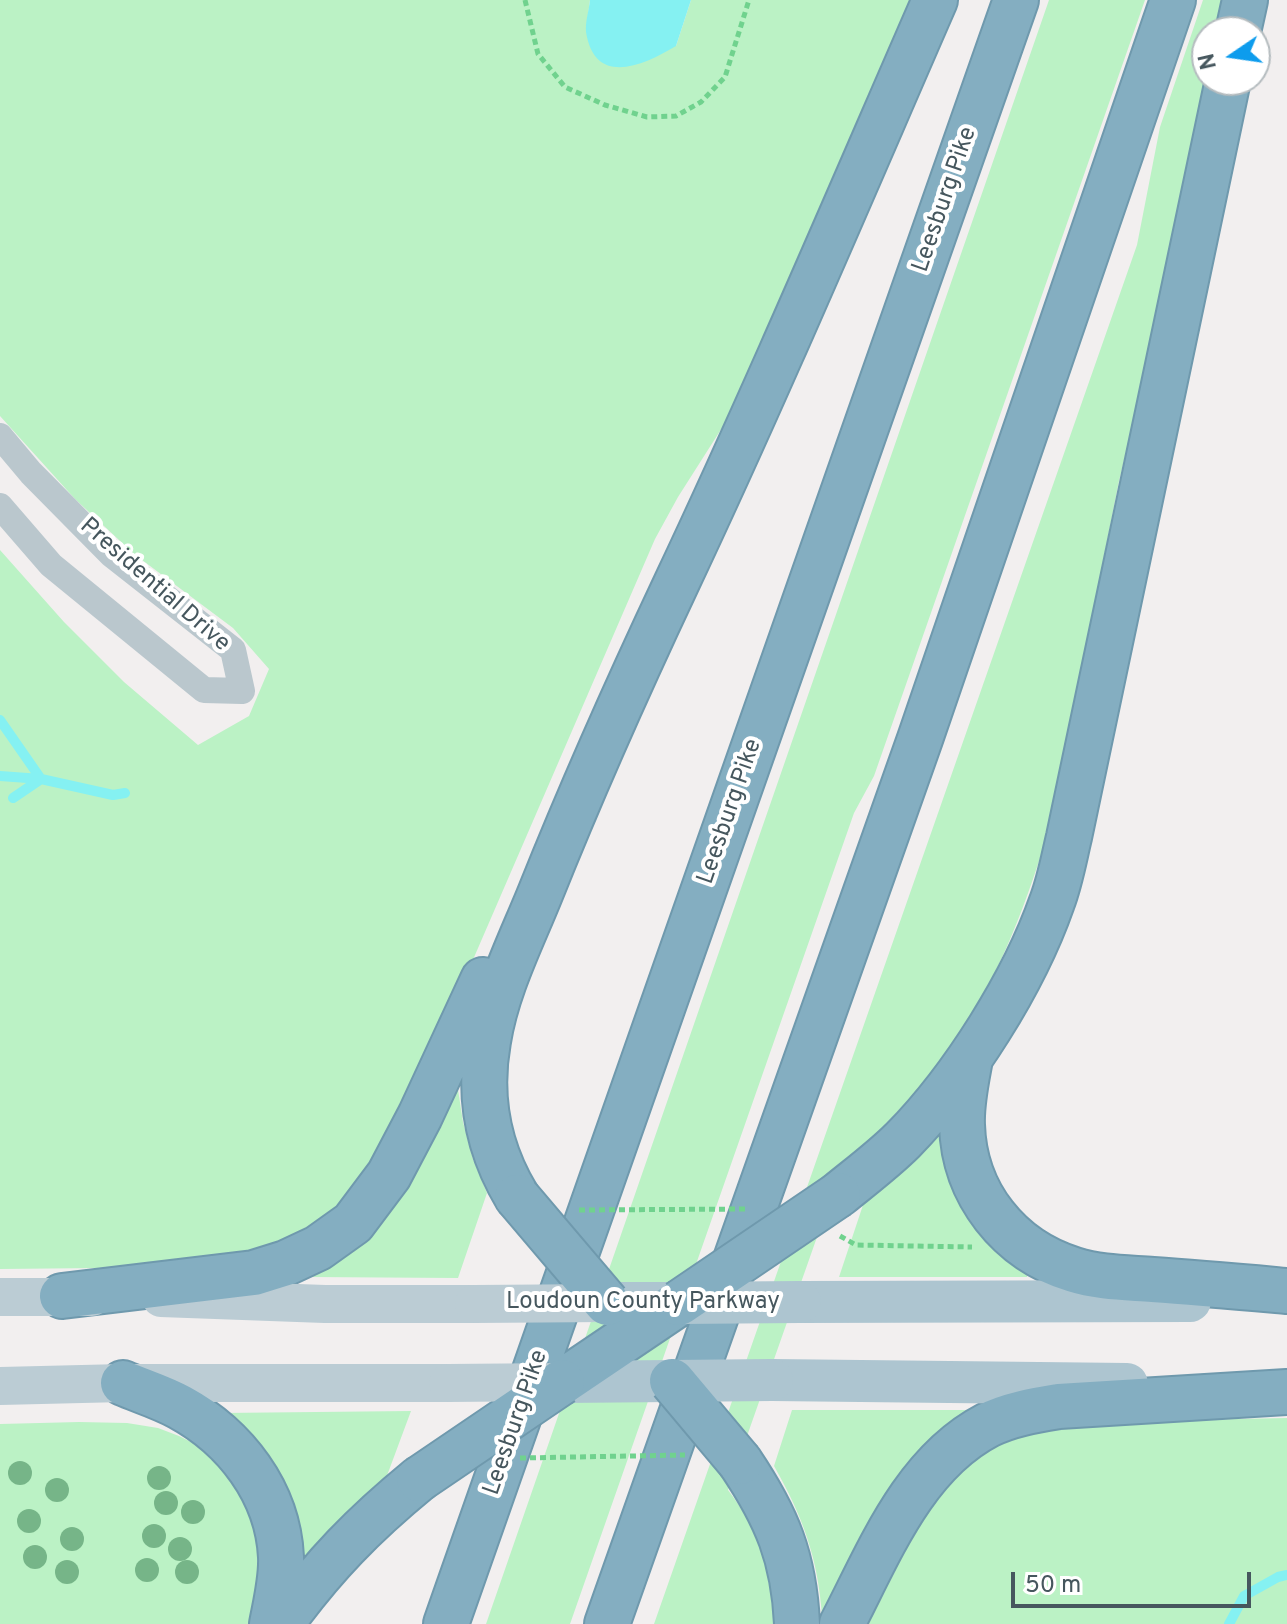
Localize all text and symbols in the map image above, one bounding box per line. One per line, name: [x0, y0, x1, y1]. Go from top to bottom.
north arrow: [1191, 16, 1271, 96]
text: N: [1194, 50, 1224, 72]
street label: Leesburg Pike: [908, 124, 984, 276]
street label: Presidential Drive: [73, 513, 235, 659]
street label: Leesburg Pike: [693, 736, 769, 888]
street label: Loudoun County Parkway: [506, 1289, 780, 1317]
street label: Leesburg Pike: [479, 1347, 555, 1499]
scale bar: [1015, 1556, 1255, 1606]
text: 50 m: [1025, 1571, 1081, 1601]

